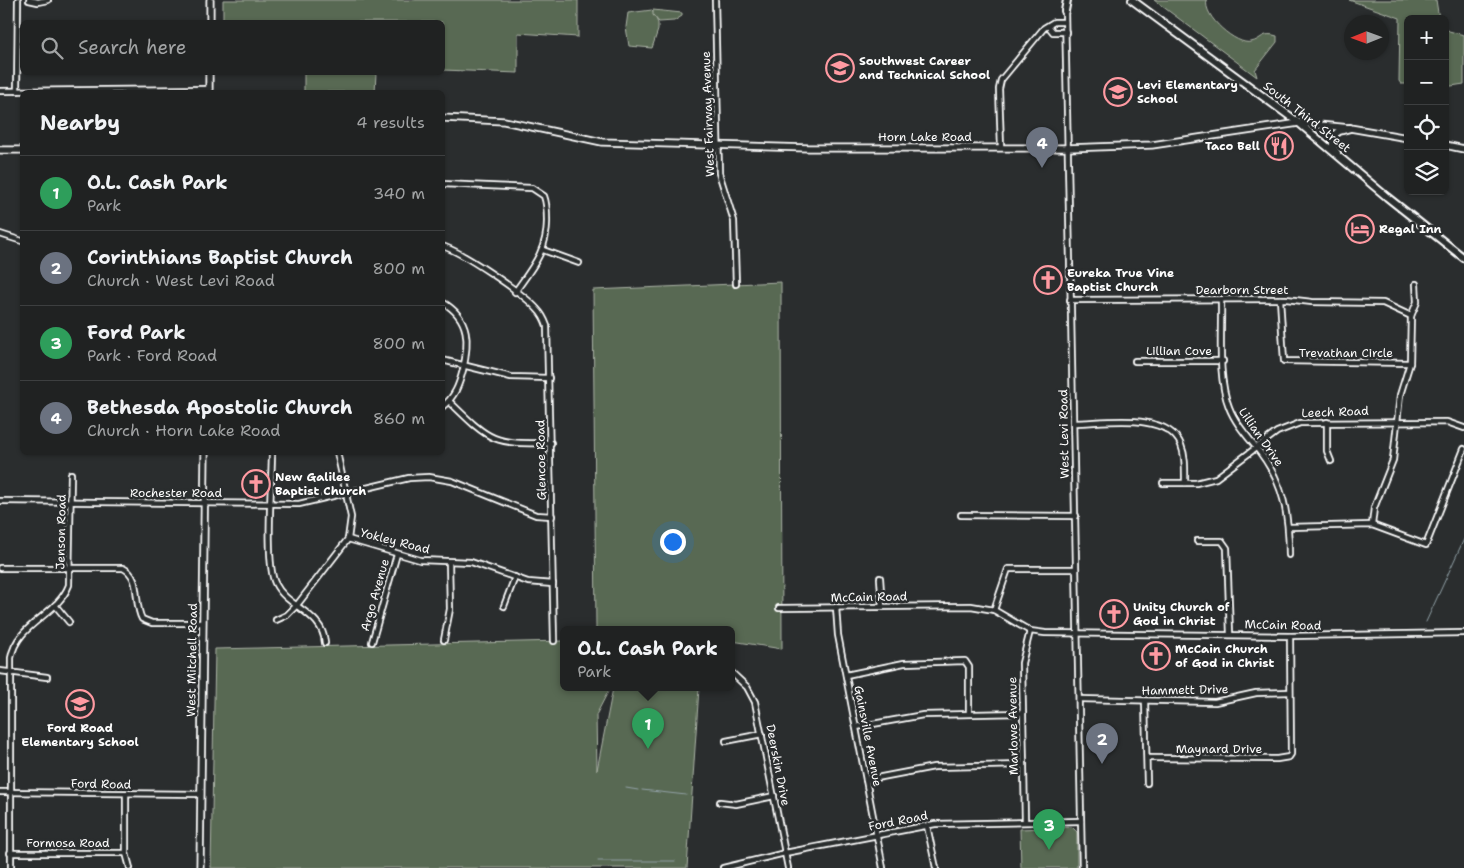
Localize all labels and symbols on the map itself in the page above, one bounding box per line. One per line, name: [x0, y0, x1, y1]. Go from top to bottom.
north arrow: [1344, 15, 1389, 60]
street label: West Fairway Avenue: [698, 51, 718, 177]
school or university icon: Southwest Career and Technical School: [825, 53, 855, 83]
place label: Southwest Career and Technical School: [859, 53, 990, 83]
school or university icon: Levi Elementary School: [1103, 77, 1133, 107]
place label: Levi Elementary School: [1137, 77, 1238, 107]
street label: South Third Street: [1260, 78, 1354, 156]
pin: 4: [1026, 127, 1058, 168]
street label: Horn Lake Road: [878, 129, 972, 145]
restaurant icon: Taco Bell: [1264, 131, 1294, 161]
place label: Taco Bell: [1205, 138, 1260, 154]
hotel icon: Regal Inn: [1345, 214, 1375, 244]
place label: Regal Inn: [1379, 221, 1442, 237]
church icon: Eureka True Vine Baptist Church: [1033, 265, 1063, 295]
place label: Eureka True Vine Baptist Church: [1067, 265, 1174, 295]
street label: Dearborn Street: [1195, 282, 1289, 298]
street label: Lillian Cove: [1146, 343, 1212, 359]
street label: Trevathan Circle: [1299, 345, 1393, 361]
street label: West Levi Road: [1055, 389, 1073, 479]
street label: Leech Road: [1301, 403, 1369, 421]
street label: Lillian Drive: [1235, 404, 1287, 470]
street label: Glencoe Road: [532, 419, 550, 500]
church icon: New Galilee Baptist Church: [241, 469, 271, 499]
place label: New Galilee Baptist Church: [275, 469, 366, 499]
street label: Rochester Road: [130, 485, 222, 501]
street label: Jenson Road: [52, 494, 70, 570]
street label: Yokley Road: [358, 525, 432, 557]
your location: [660, 529, 686, 555]
street label: Argo Avenue: [357, 557, 393, 633]
street label: McCain Road: [831, 588, 908, 606]
church icon: Unity Church of God in Christ: [1099, 599, 1129, 629]
place label: Unity Church of God in Christ: [1133, 599, 1230, 629]
street label: West Mitchell Road: [183, 603, 201, 717]
street label: McCain Road: [1245, 616, 1322, 634]
church icon: McCain Church of God in Christ: [1141, 641, 1171, 671]
place label: McCain Church of God in Christ: [1175, 641, 1275, 671]
street label: Marlowe Avenue: [1004, 677, 1022, 775]
street label: Hammett Drive: [1141, 681, 1229, 699]
street label: Gainsville Avenue: [850, 684, 886, 788]
school or university icon: Ford Road Elementary School: [65, 689, 95, 719]
pin: 1: [632, 708, 664, 749]
place label: Ford Road Elementary School: [21, 720, 139, 750]
street label: Deerskin Drive: [762, 723, 794, 807]
pin: 2: [1086, 723, 1118, 764]
street label: Maynard Drive: [1176, 741, 1262, 757]
street label: Ford Road: [71, 775, 132, 793]
street label: Ford Road: [867, 807, 930, 835]
pin: 3: [1033, 809, 1065, 850]
street label: Formosa Road: [26, 835, 110, 851]

